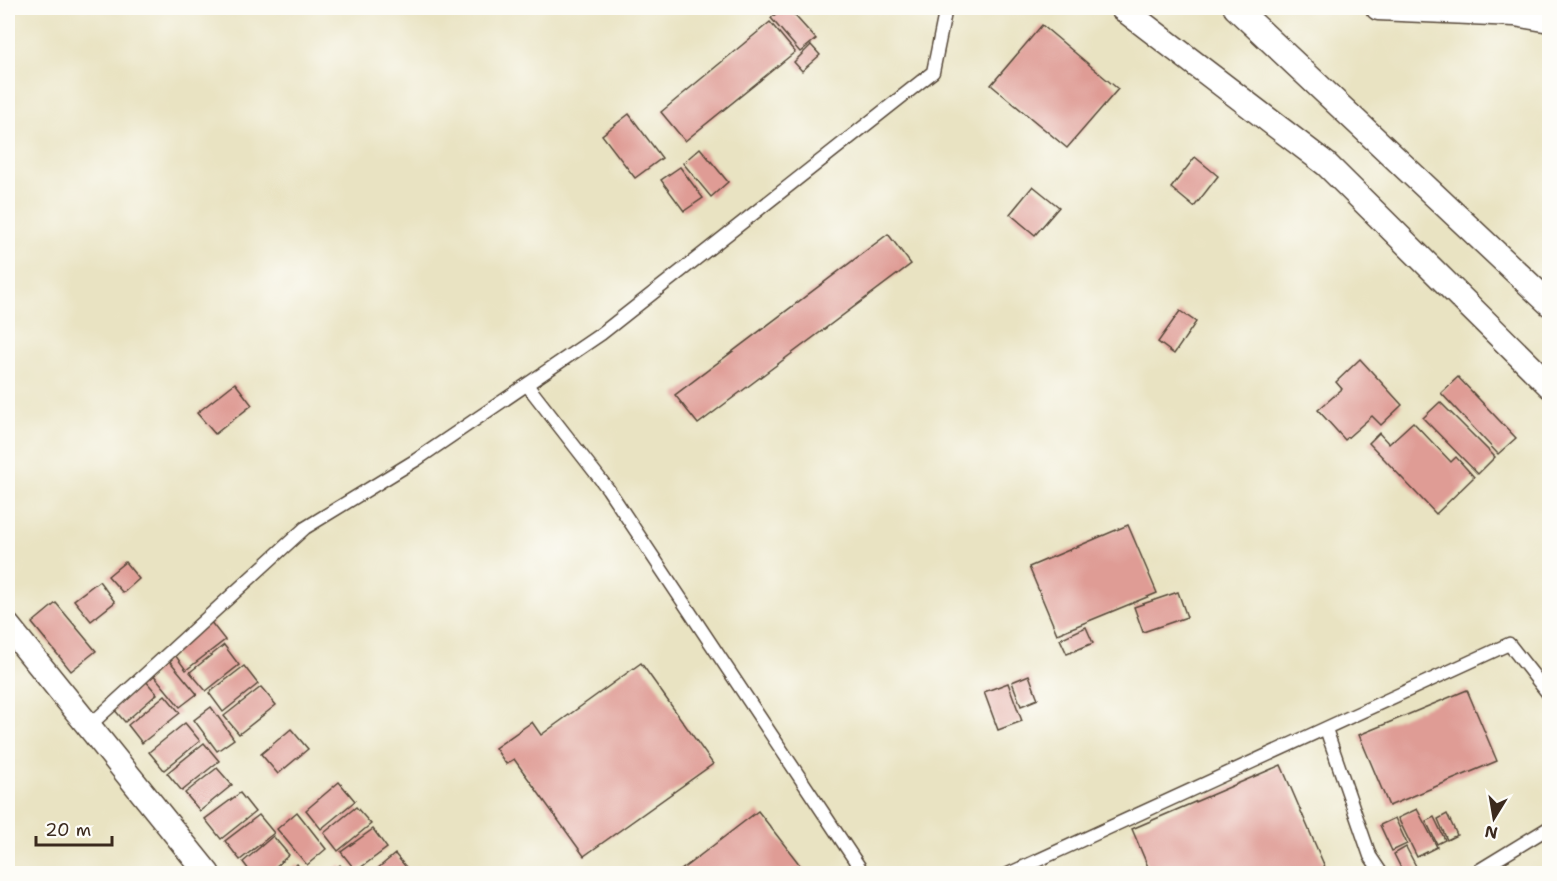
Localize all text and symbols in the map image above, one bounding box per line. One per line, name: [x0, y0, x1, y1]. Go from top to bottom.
north arrow: [1464, 788, 1524, 848]
scale bar: [36, 809, 112, 847]
text: 20 m: [45, 818, 91, 842]
text: N: [1483, 821, 1499, 844]

